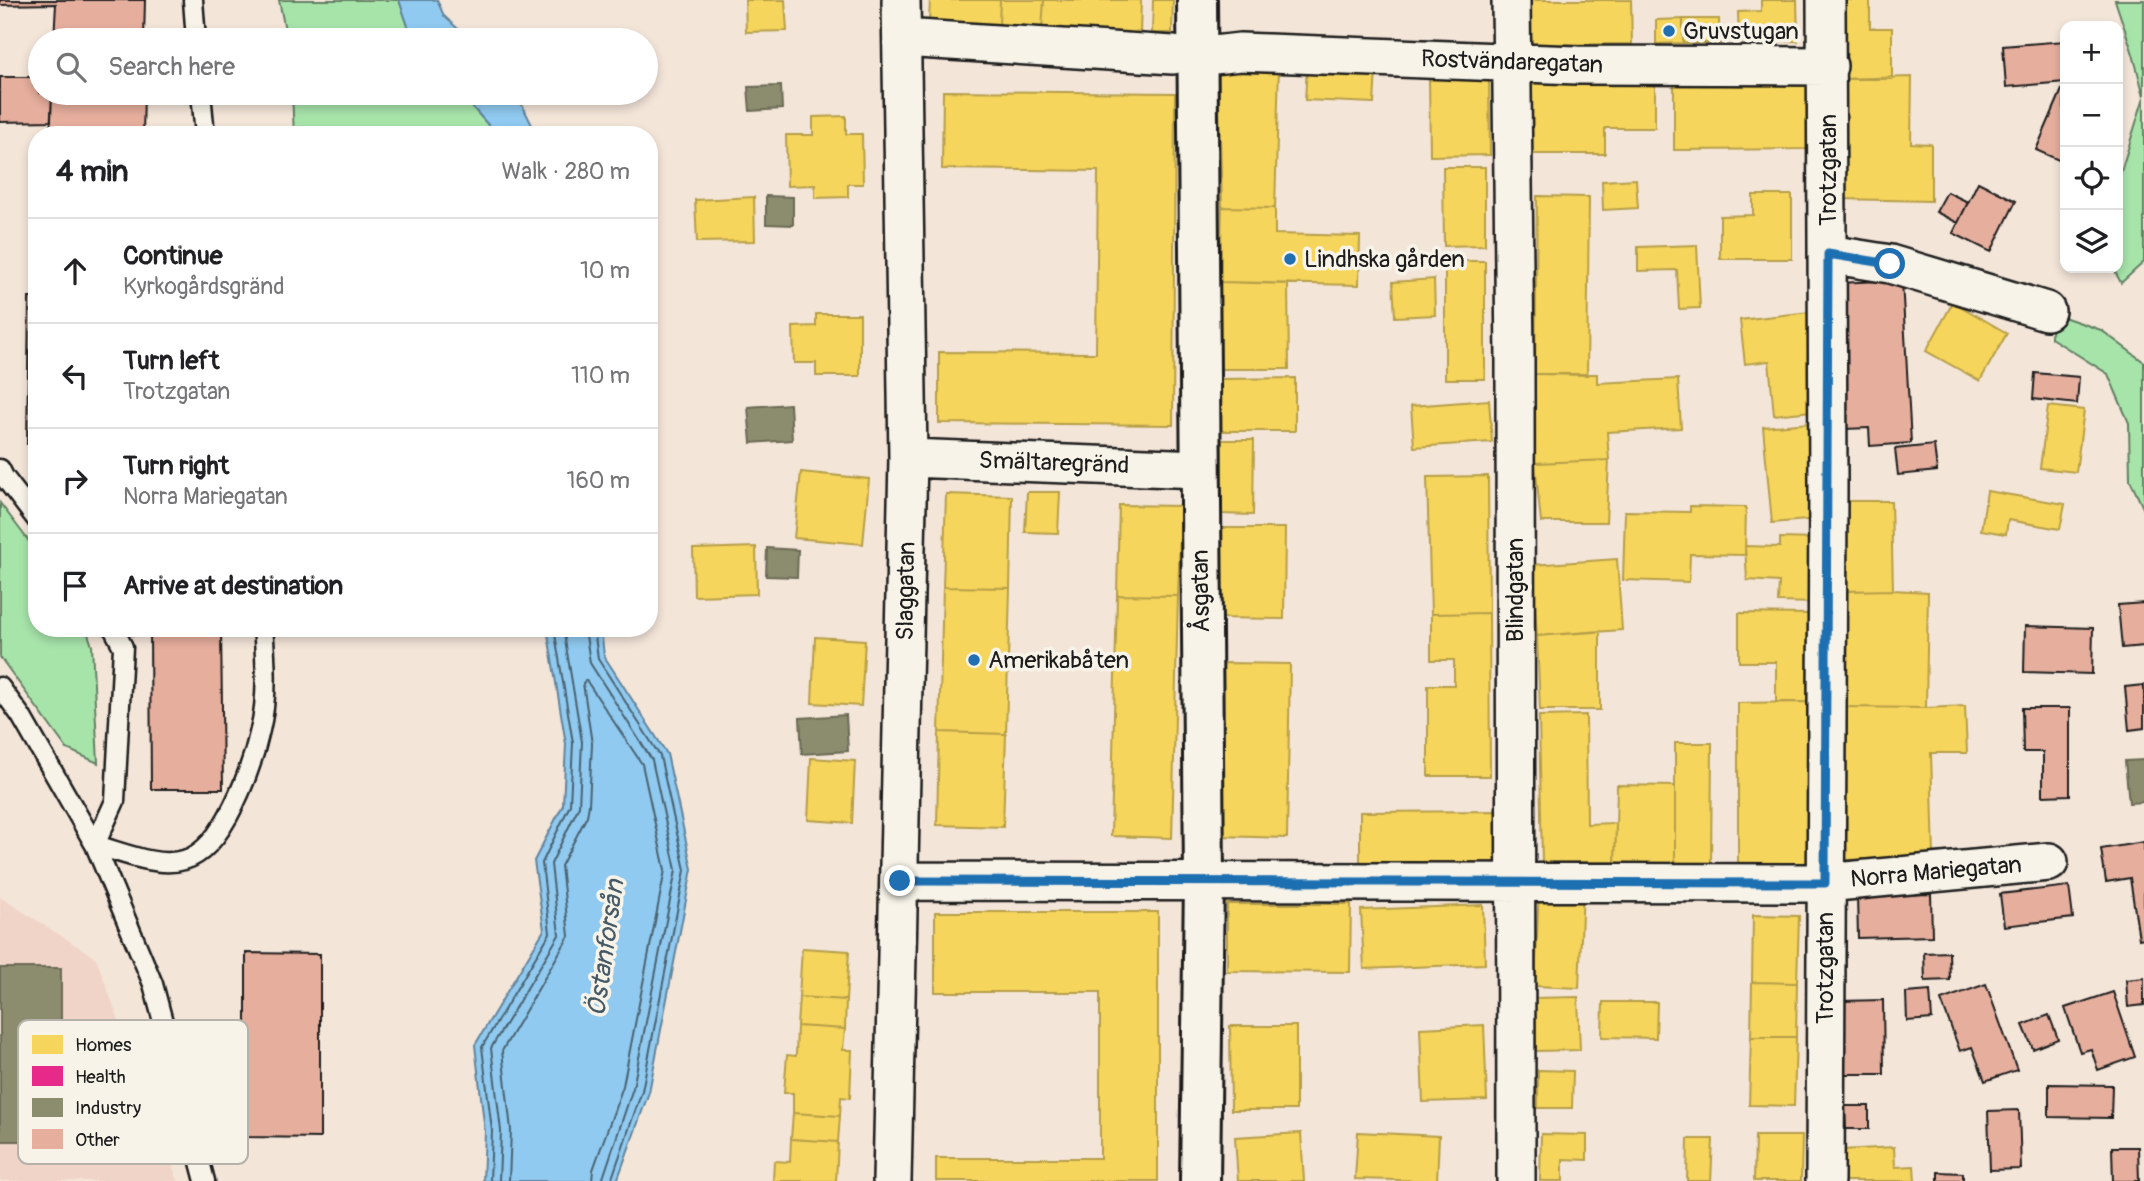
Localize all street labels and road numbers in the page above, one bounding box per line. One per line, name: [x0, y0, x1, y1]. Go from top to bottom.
street label: Rostvändaregatan: [1421, 44, 1603, 80]
street label: Trotzgatan: [1814, 114, 1843, 226]
street label: Smältaregränd: [978, 446, 1130, 480]
street label: Blindgatan: [1501, 538, 1530, 642]
street label: Slaggatan: [891, 541, 921, 641]
street label: Åsgatan: [1185, 549, 1216, 633]
street label: Norra Mariegatan: [1849, 850, 2023, 894]
street label: Trotzgatan: [1811, 912, 1840, 1024]

